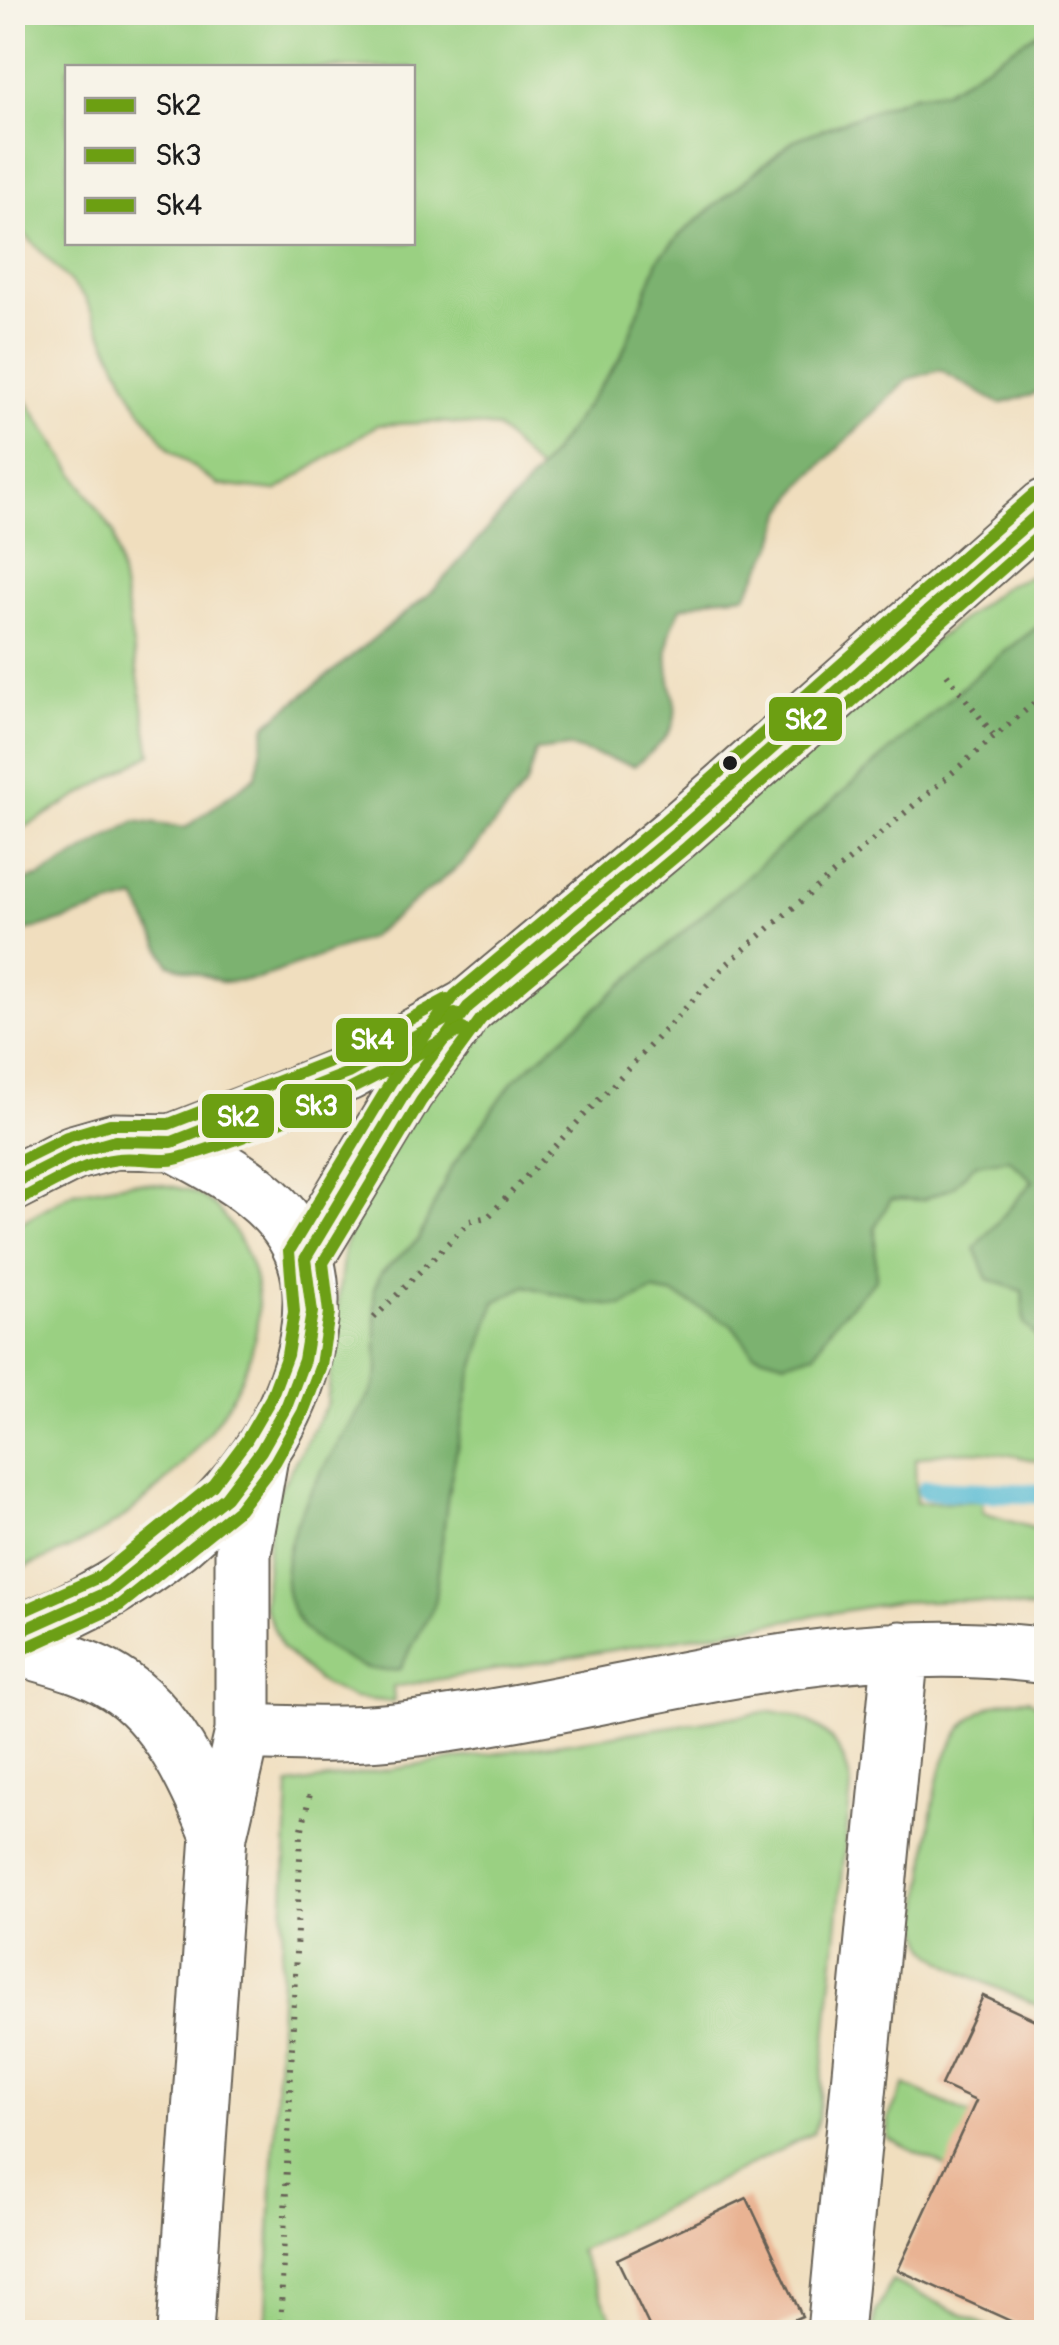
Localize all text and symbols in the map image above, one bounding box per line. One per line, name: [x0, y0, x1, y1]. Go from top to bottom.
legend: [65, 65, 415, 245]
text: Sk2: [155, 87, 202, 124]
text: Sk3: [155, 137, 202, 174]
text: Sk4: [155, 187, 202, 224]
line badge: Sk2: [767, 695, 844, 743]
text: Sk2: [784, 703, 828, 738]
unlabelled marker: [720, 753, 740, 773]
line badge: Sk4: [334, 1016, 410, 1064]
text: Sk4: [350, 1023, 395, 1058]
line badge: Sk3: [278, 1082, 354, 1130]
text: Sk3: [294, 1089, 338, 1124]
line badge: Sk2: [200, 1092, 276, 1140]
text: Sk2: [216, 1100, 260, 1135]

